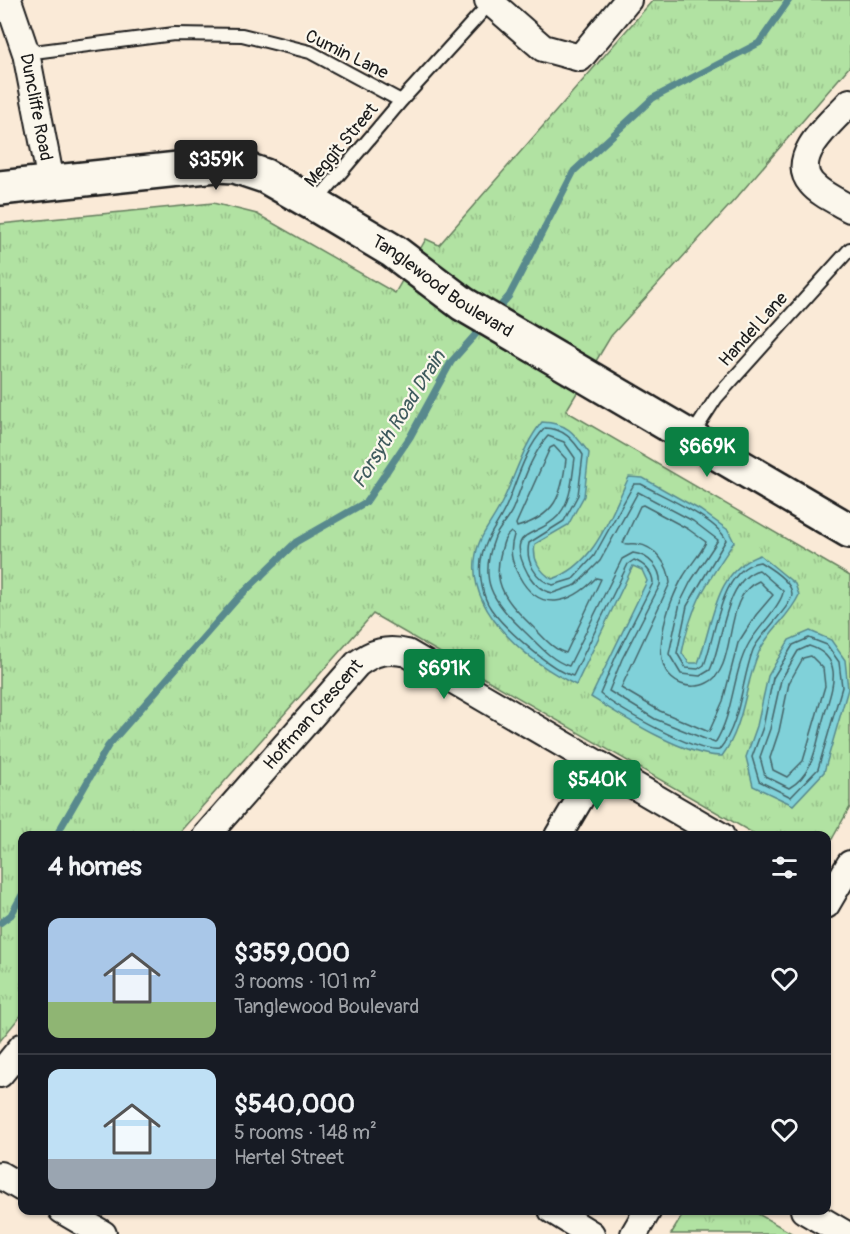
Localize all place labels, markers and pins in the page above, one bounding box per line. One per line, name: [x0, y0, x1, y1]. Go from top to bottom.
pin: $359K: [174, 140, 258, 191]
pin: $669K: [665, 427, 749, 478]
pin: $691K: [402, 649, 486, 700]
pin: $540K: [555, 760, 639, 811]

